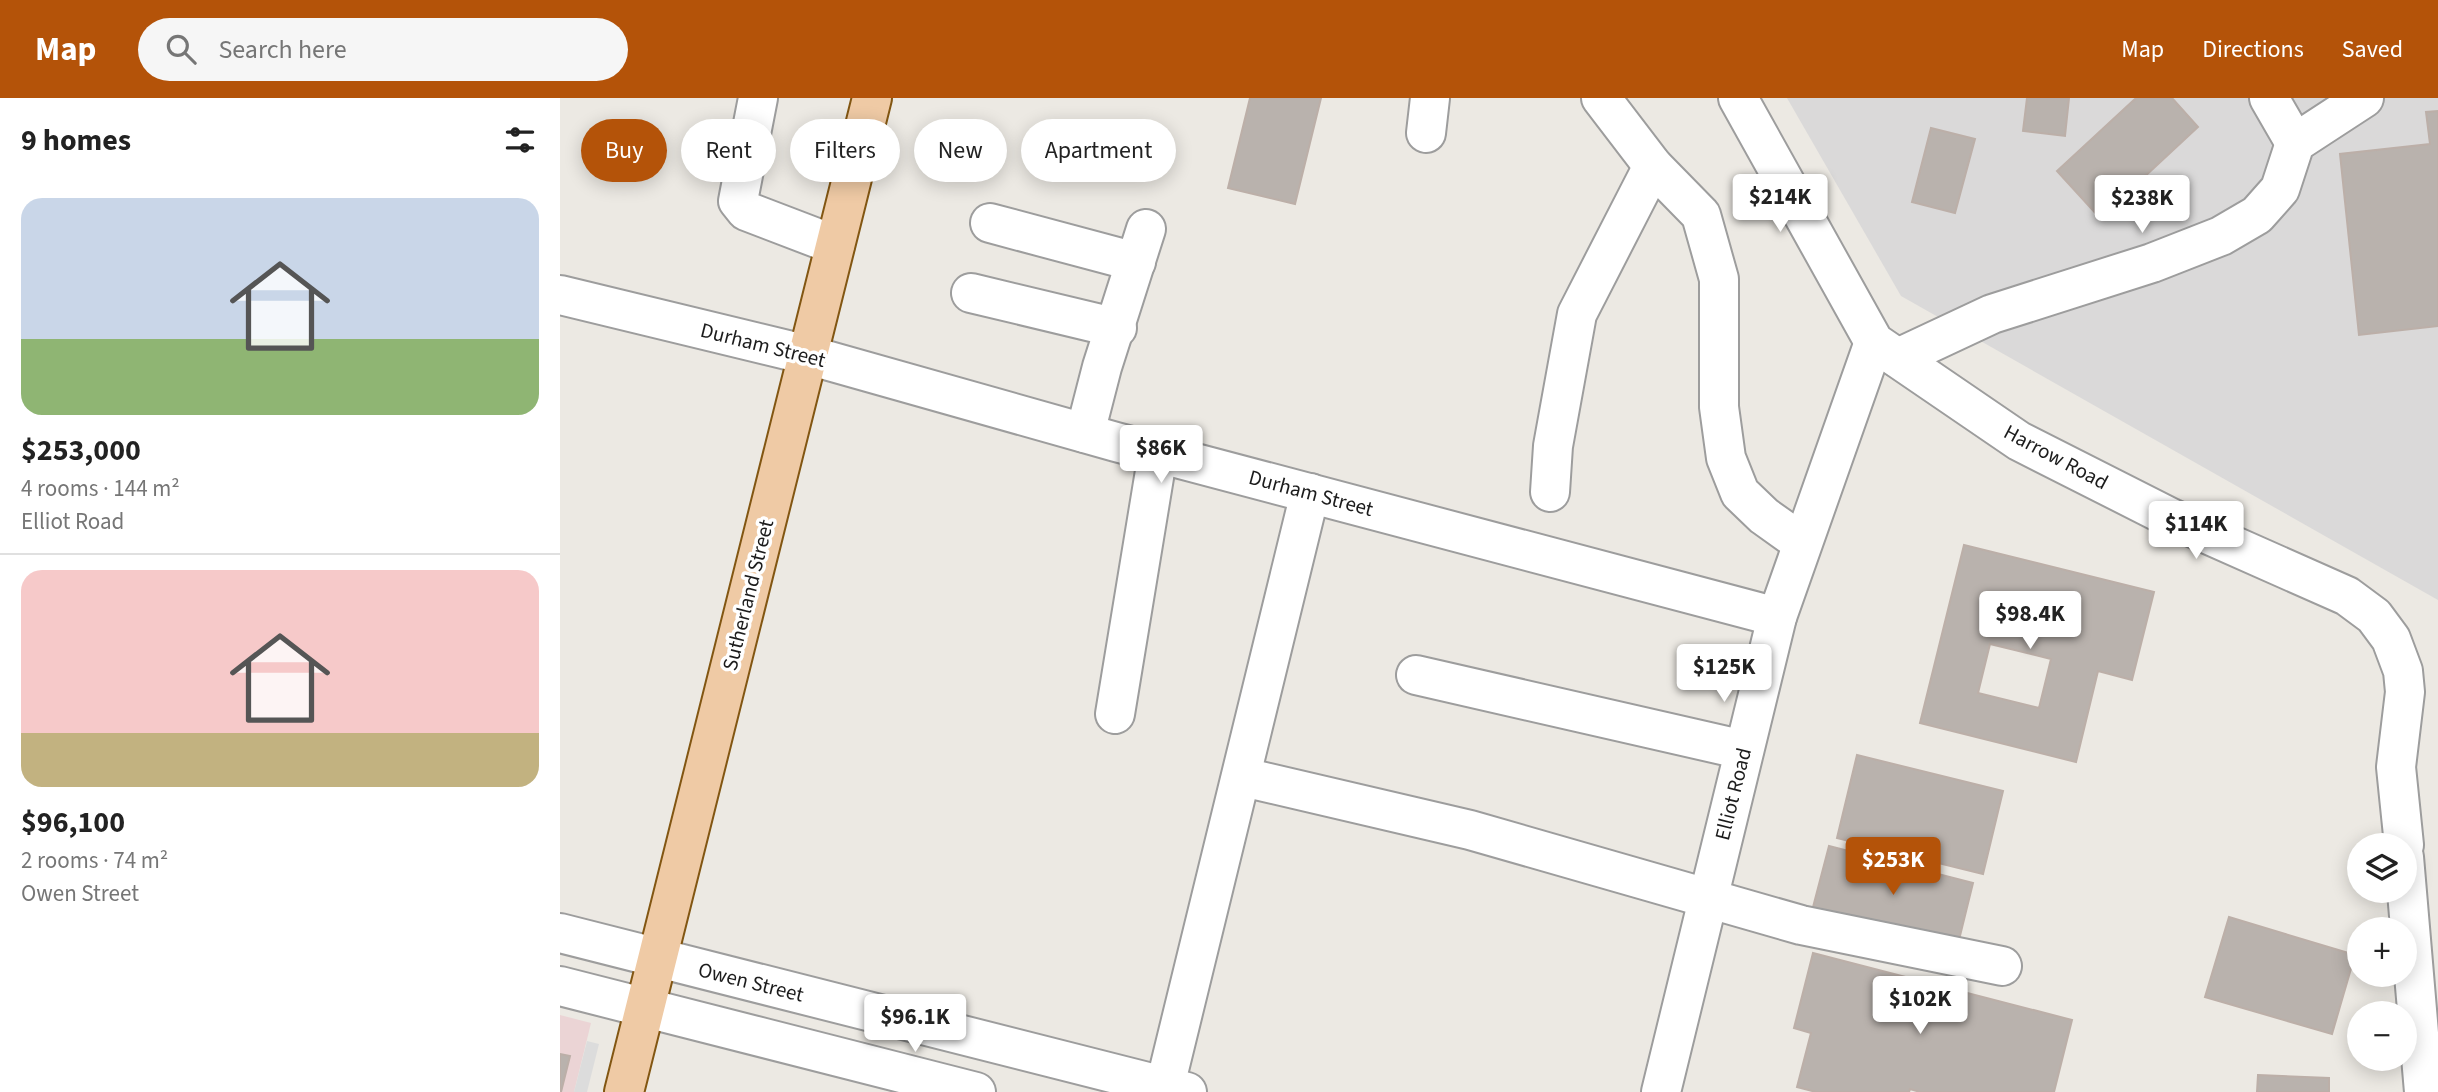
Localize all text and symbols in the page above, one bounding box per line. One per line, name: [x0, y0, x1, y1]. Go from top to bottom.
search box: [138, 18, 628, 81]
text: Map: [35, 26, 96, 73]
icon: search: [162, 30, 200, 68]
text: Search here: [218, 31, 347, 68]
text: Map: [2121, 32, 2164, 67]
text: Directions: [2202, 32, 2304, 67]
text: Saved: [2342, 32, 2403, 67]
text: 9 homes: [21, 119, 131, 162]
chip: Buy: [581, 119, 667, 182]
chip: Rent: [681, 119, 776, 182]
chip: Filters: [790, 119, 900, 182]
chip: New: [914, 119, 1007, 182]
chip: Apartment: [1021, 119, 1176, 182]
icon: filters: [501, 121, 539, 159]
pin: $214K: [1731, 174, 1829, 234]
pin: $238K: [2093, 176, 2191, 235]
text: $214K: [1749, 180, 1811, 213]
text: $238K: [2111, 181, 2173, 214]
icon: home: [217, 243, 343, 369]
street label: Durham Street: [697, 315, 829, 375]
street label: Harrow Road: [1998, 417, 2114, 497]
pin: $86K: [1120, 426, 1202, 485]
text: $253,000: [21, 429, 141, 472]
text: $86K: [1136, 431, 1186, 464]
street label: Durham Street: [1245, 462, 1377, 524]
text: 4 rooms · 144 m²: [21, 472, 180, 505]
pin: $114K: [2147, 502, 2245, 561]
text: Elliot Road: [21, 505, 124, 538]
text: $114K: [2165, 507, 2227, 540]
street label: Sutherland Street: [715, 516, 781, 674]
pin: $98.4K: [1973, 592, 2087, 651]
text: $98.4K: [1995, 597, 2065, 630]
icon: home: [217, 615, 343, 741]
pin: $125K: [1675, 644, 1773, 704]
text: $125K: [1693, 650, 1755, 683]
street label: Elliot Road: [1707, 745, 1759, 843]
text: $96,100: [21, 801, 125, 844]
map controls: [2347, 833, 2417, 1071]
button: layers: [2347, 833, 2417, 903]
pin: $253K: [1844, 838, 1942, 897]
text: $253K: [1862, 843, 1924, 876]
text: 2 rooms · 74 m²: [21, 844, 168, 877]
text: Owen Street: [21, 877, 139, 910]
button: +: [2347, 917, 2417, 987]
street label: Owen Street: [695, 954, 807, 1010]
pin: $102K: [1871, 976, 1969, 1036]
text: $102K: [1889, 982, 1951, 1015]
pin: $96.1K: [858, 995, 972, 1054]
text: $96.1K: [880, 1000, 950, 1033]
button: −: [2347, 1001, 2417, 1071]

